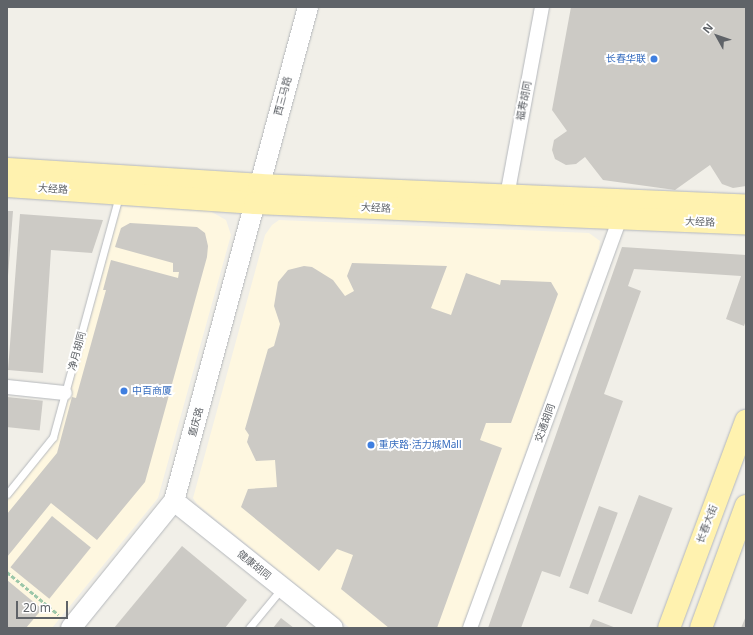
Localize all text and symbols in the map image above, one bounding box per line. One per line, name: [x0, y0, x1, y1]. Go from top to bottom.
north arrow: [697, 16, 737, 56]
text: N: [699, 20, 716, 36]
place label: 长春华联: [606, 53, 646, 65]
marker: 长春华联: [649, 54, 659, 64]
street label: 西三马路: [272, 75, 294, 117]
street label: 福寿胡同: [514, 80, 534, 122]
street label: 大经路: [38, 182, 68, 196]
street label: 大经路: [361, 201, 391, 215]
street label: 大经路: [685, 215, 715, 229]
street label: 净月胡同: [66, 330, 88, 372]
place label: 中百商厦: [132, 385, 172, 397]
marker: 中百商厦: [119, 386, 129, 396]
street label: 交通胡同: [533, 402, 557, 444]
street label: 重庆路: [186, 406, 206, 438]
place label: 重庆路·活力城Mall: [379, 439, 462, 451]
marker: 重庆路·活力城Mall: [366, 440, 376, 450]
street label: 长春大街: [694, 503, 720, 545]
street label: 健康胡同: [235, 548, 273, 582]
scale bar: [18, 593, 70, 619]
text: 20 m: [23, 599, 51, 616]

